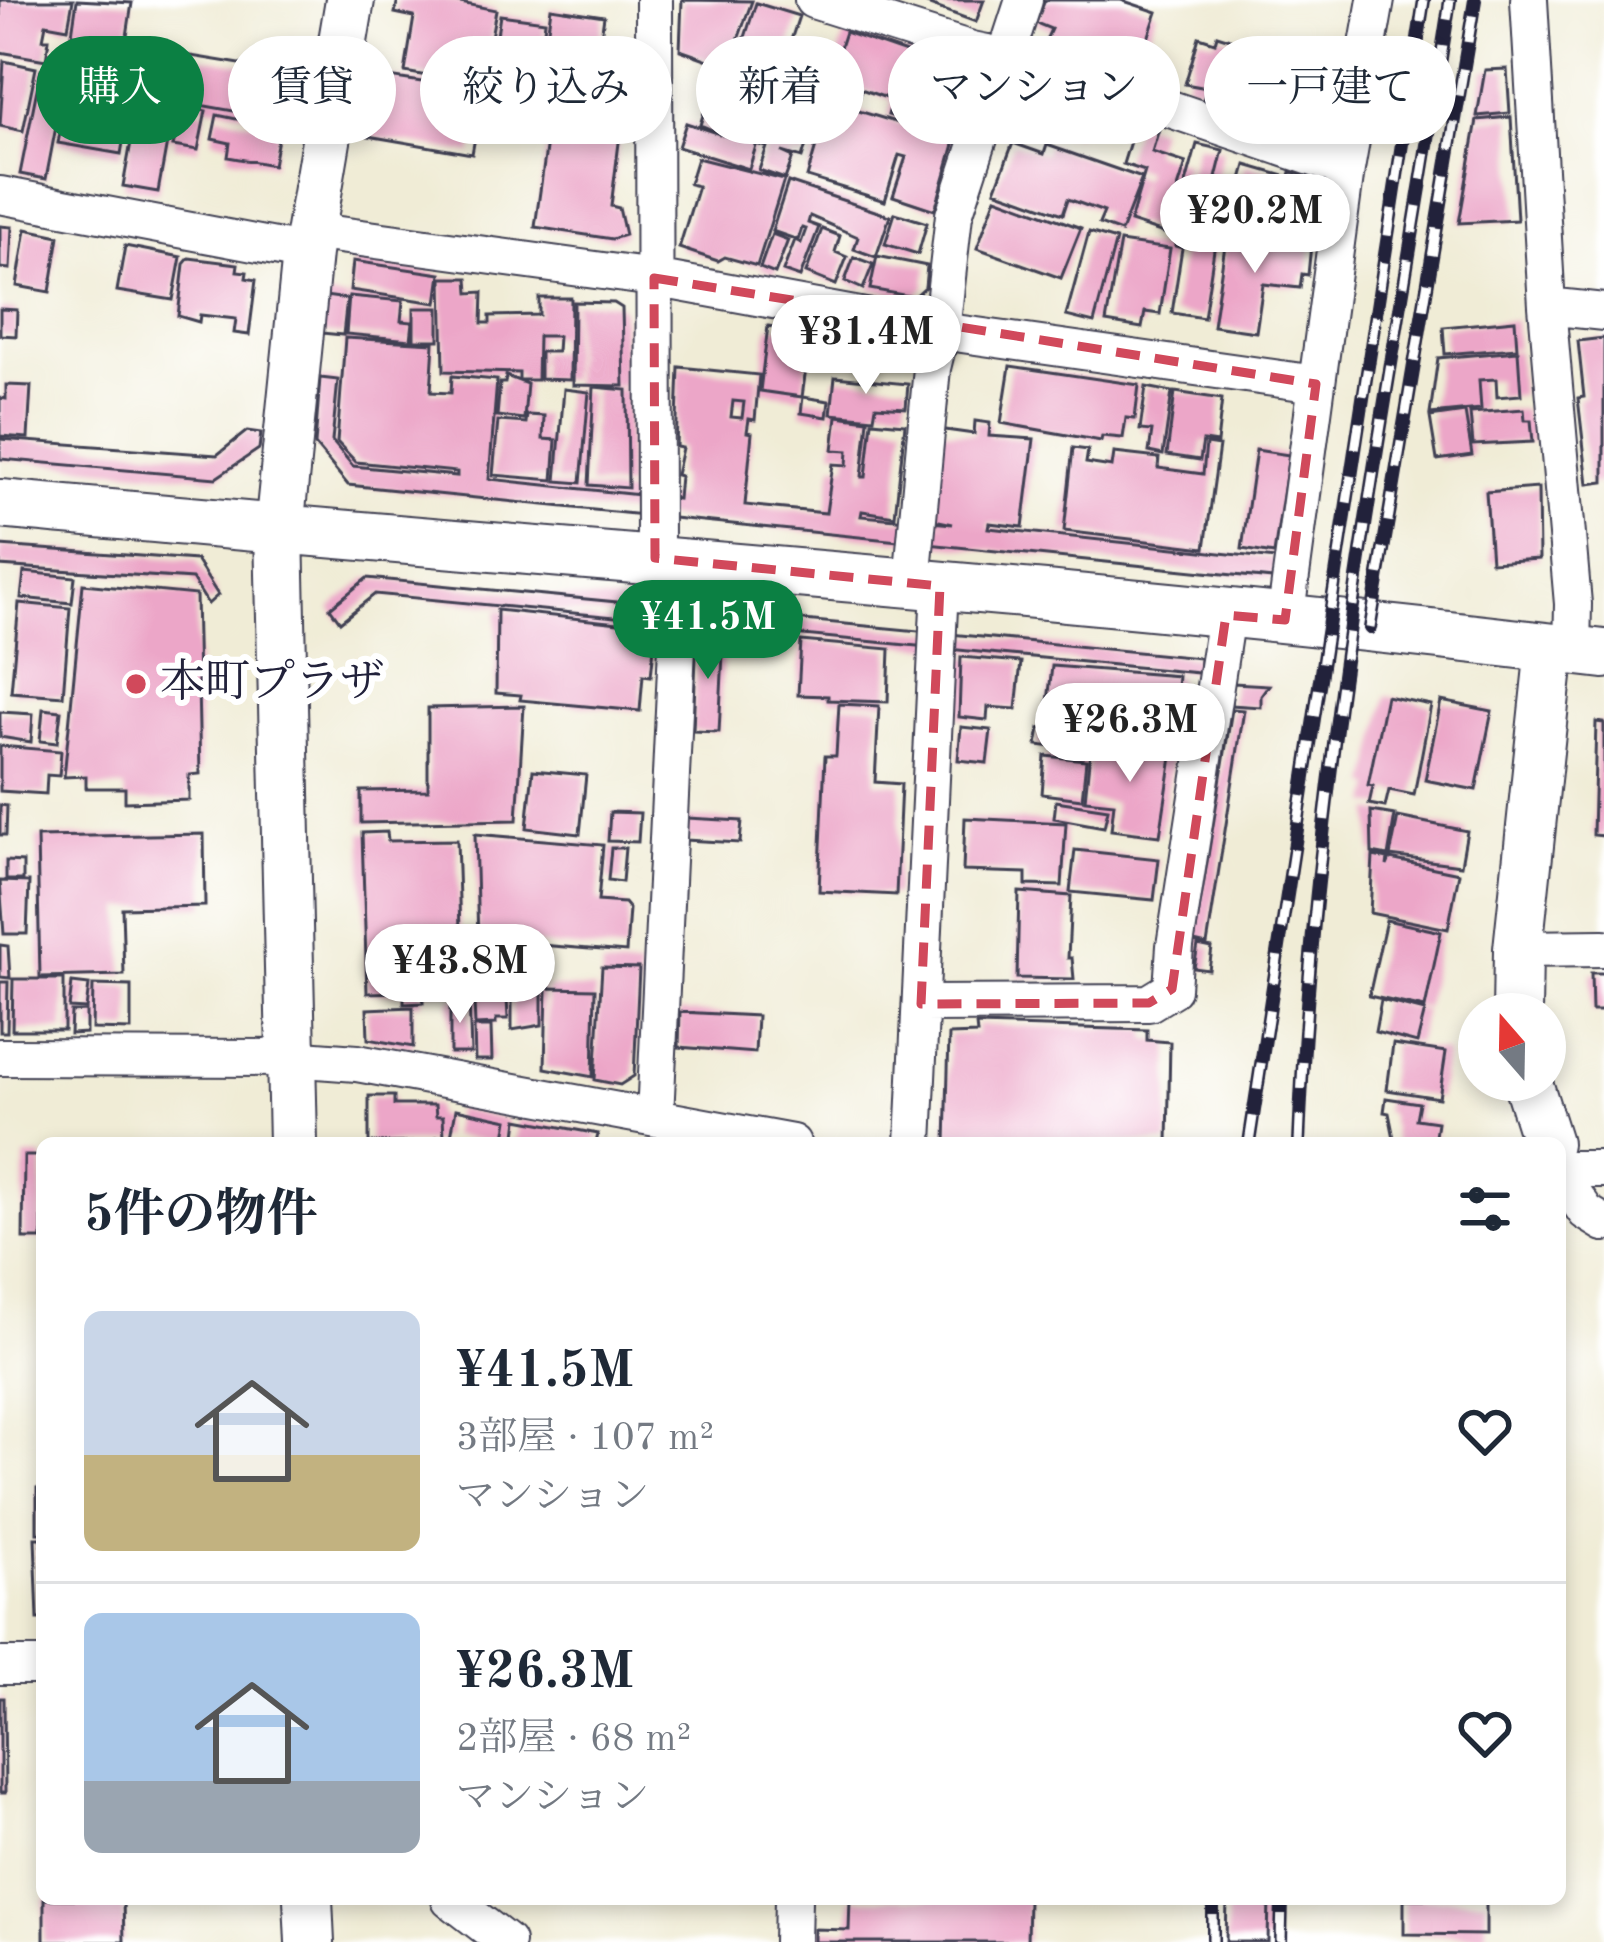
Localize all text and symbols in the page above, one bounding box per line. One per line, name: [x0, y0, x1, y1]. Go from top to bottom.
chip: 購入: [36, 36, 204, 144]
chip: 賃貸: [228, 36, 396, 144]
chip: 絞り込み: [420, 36, 672, 144]
chip: 新着: [696, 36, 864, 144]
chip: マンション: [888, 36, 1180, 144]
chip: 一戸建て: [1204, 36, 1456, 144]
pin: ¥20.2M: [1157, 174, 1353, 276]
text: ¥20.2M: [1187, 193, 1323, 232]
pin: ¥31.4M: [768, 295, 964, 397]
text: ¥31.4M: [798, 314, 934, 353]
pin: ¥41.5M: [610, 580, 806, 682]
text: ¥41.5M: [640, 599, 776, 638]
place label: 本町プラザ: [160, 658, 385, 707]
marker: 本町プラザ: [123, 671, 149, 697]
pin: ¥26.3M: [1032, 683, 1228, 785]
text: ¥26.3M: [1062, 702, 1198, 741]
pin: ¥43.8M: [362, 924, 558, 1026]
text: ¥43.8M: [392, 943, 528, 982]
north arrow: [1458, 993, 1566, 1101]
map controls: [1458, 993, 1566, 1101]
icon: filters: [1452, 1176, 1518, 1242]
text: 5件の物件: [84, 1191, 318, 1242]
text: ¥41.5M: [456, 1347, 634, 1398]
icon: home: [180, 1359, 324, 1503]
icon: heart: [1452, 1398, 1518, 1464]
text: 3部屋 · 107 m²: [456, 1419, 714, 1458]
text: マンション: [456, 1478, 649, 1517]
text: ¥26.3M: [456, 1648, 634, 1699]
icon: home: [180, 1661, 324, 1805]
icon: heart: [1452, 1700, 1518, 1766]
text: 2部屋 · 68 m²: [456, 1720, 691, 1759]
text: マンション: [456, 1779, 649, 1818]

